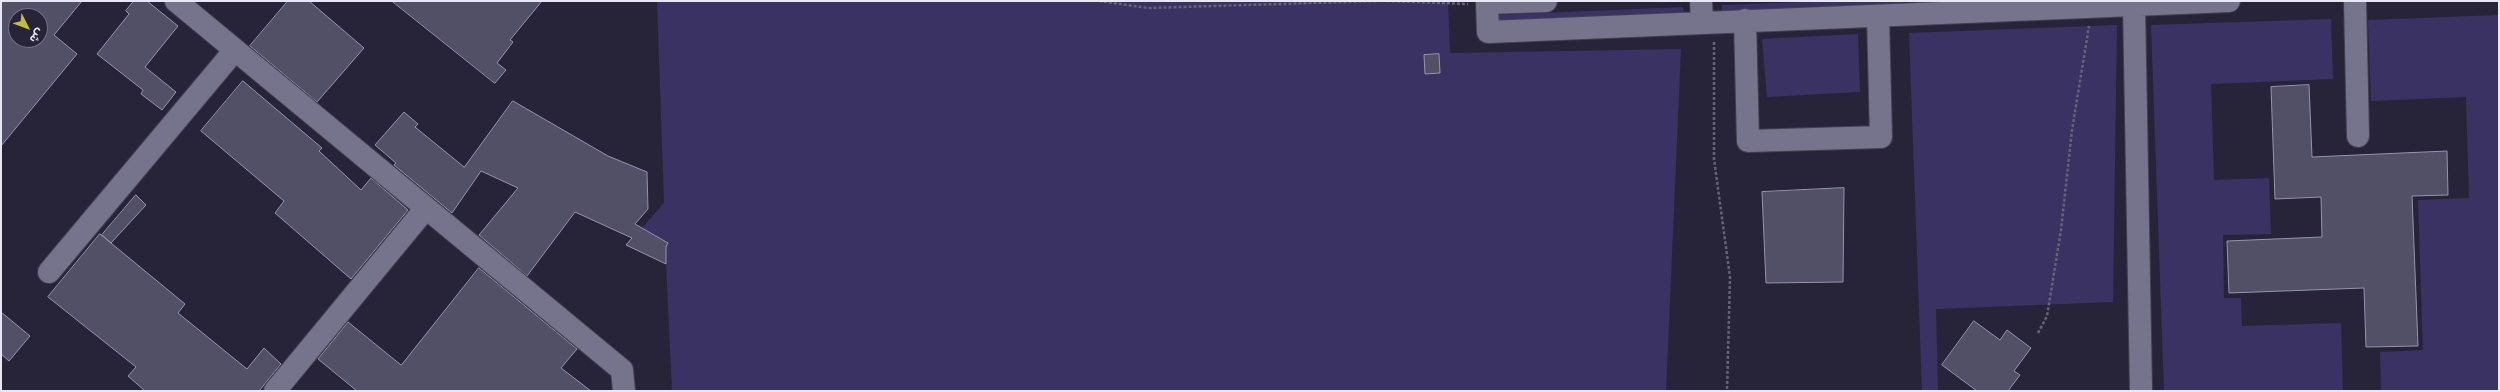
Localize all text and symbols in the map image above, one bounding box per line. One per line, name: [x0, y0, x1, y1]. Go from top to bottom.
north arrow: [8, 8, 48, 48]
text: ش: [27, 26, 46, 46]

